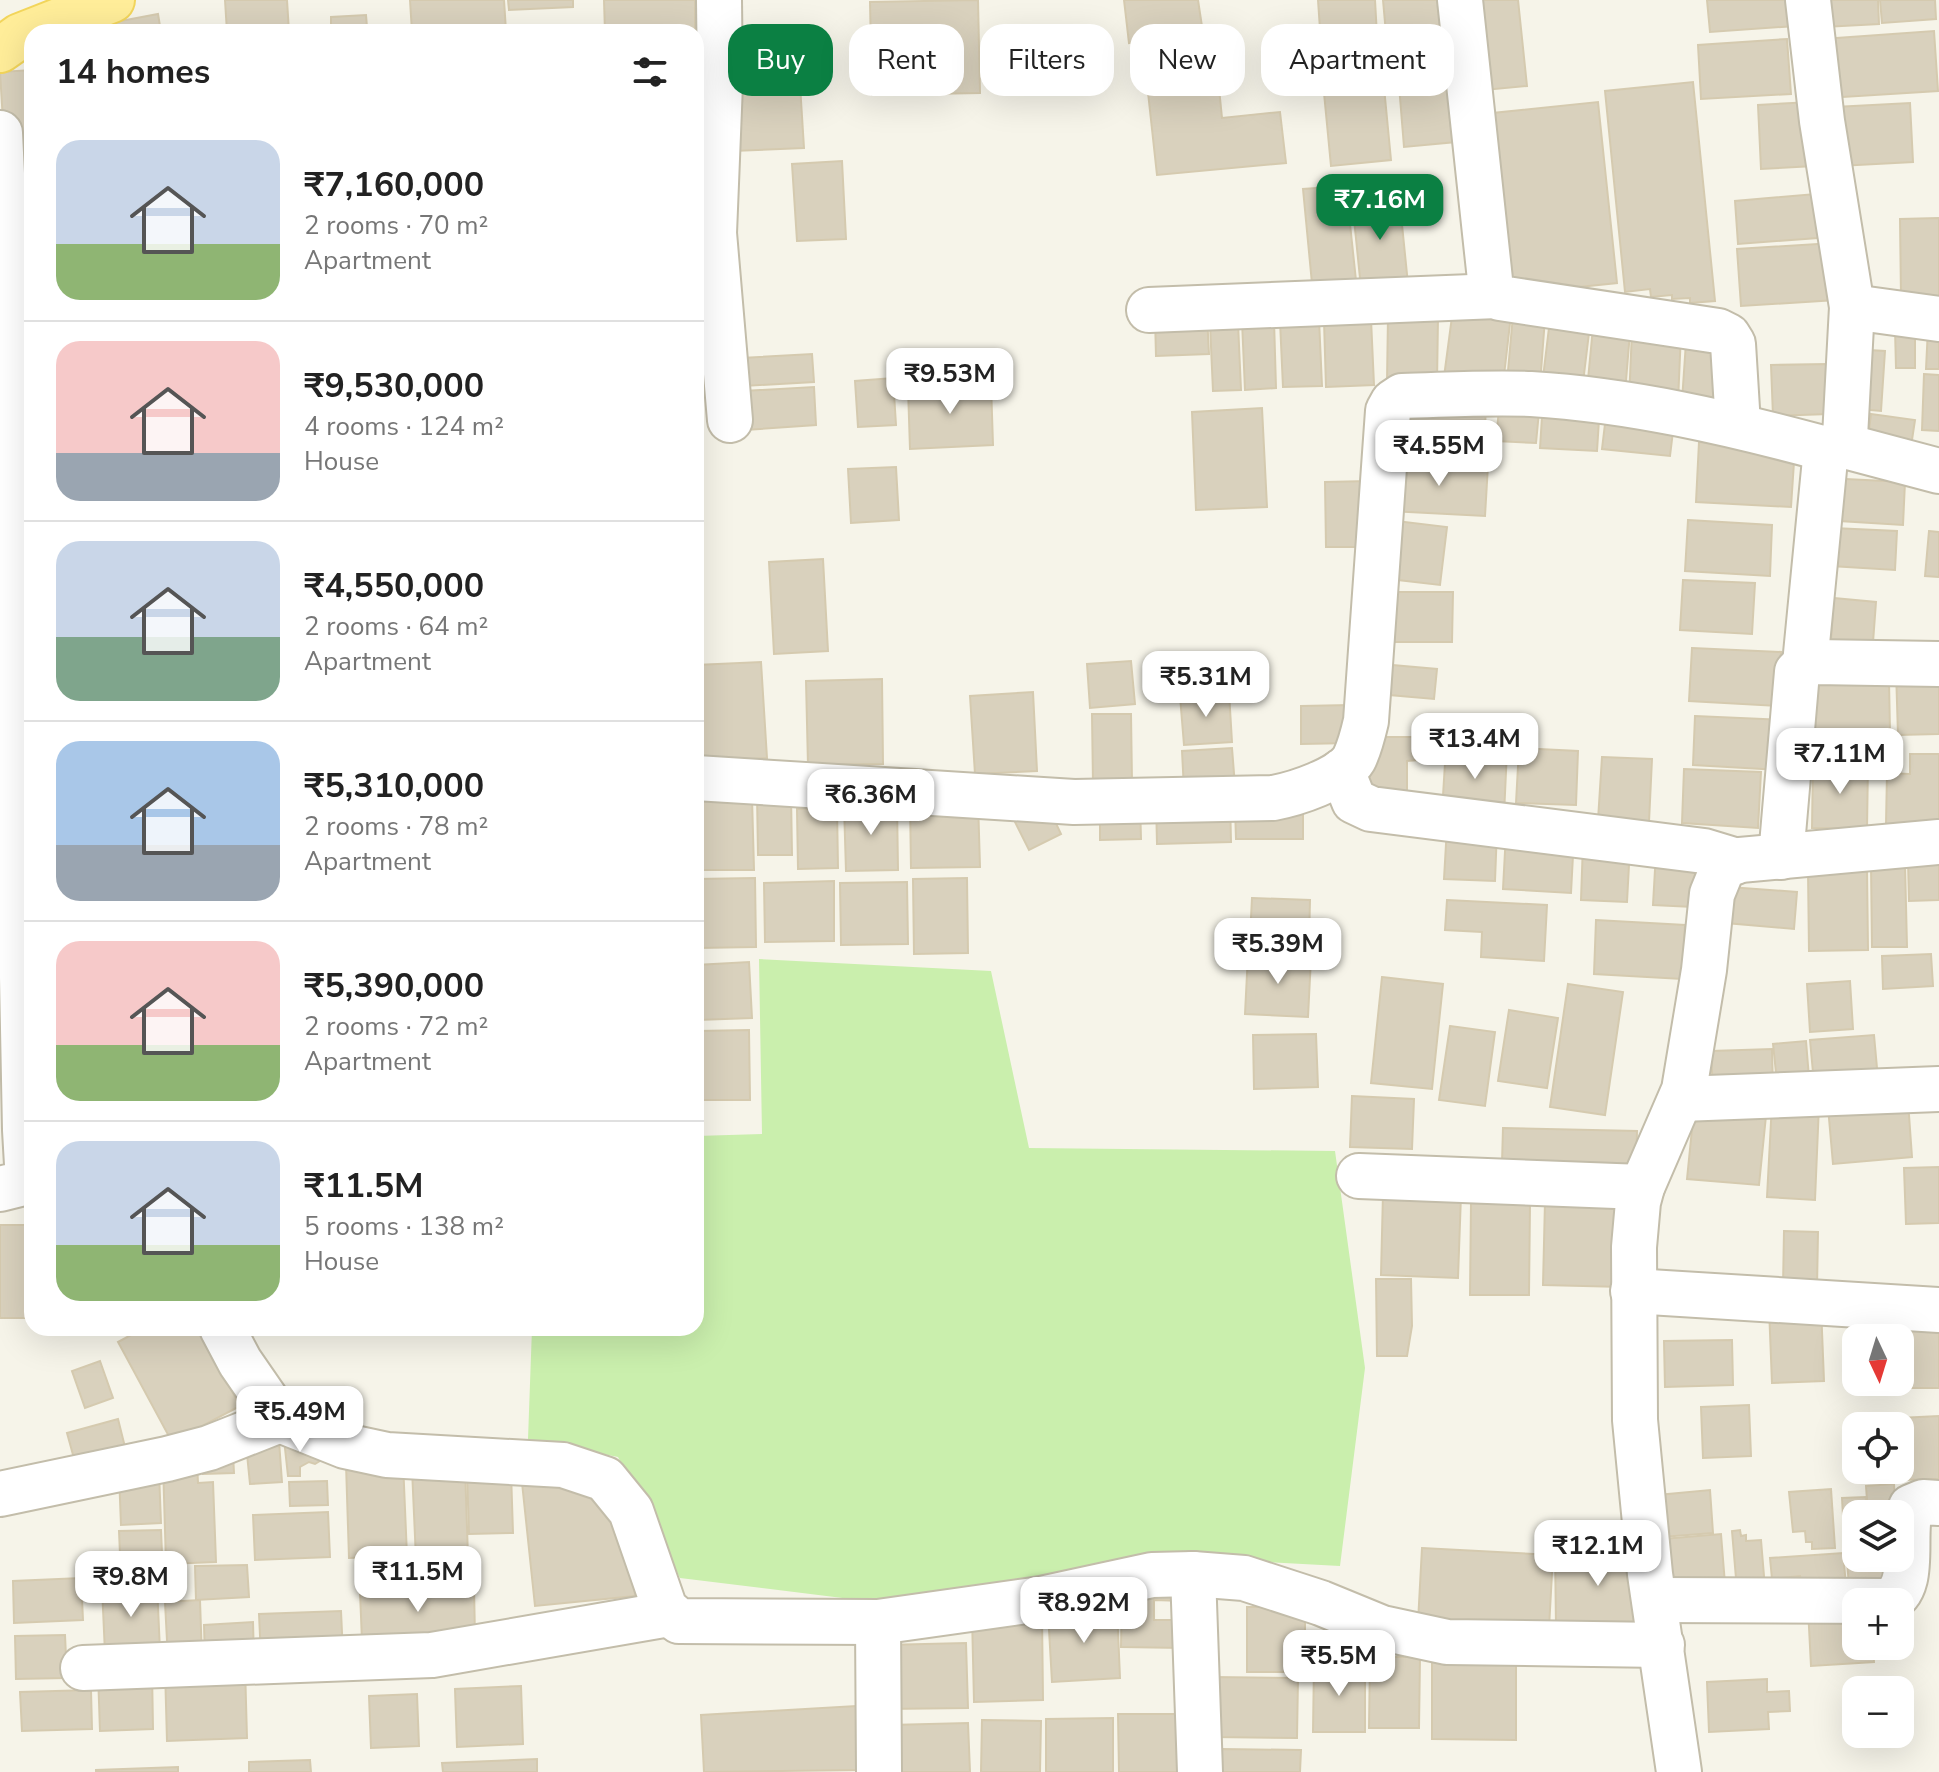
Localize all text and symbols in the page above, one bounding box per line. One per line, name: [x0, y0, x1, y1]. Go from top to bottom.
chip: Buy: [728, 24, 833, 96]
chip: Rent: [849, 24, 964, 96]
chip: Filters: [980, 24, 1114, 96]
chip: New: [1130, 24, 1245, 96]
chip: Apartment: [1261, 24, 1454, 96]
text: 14 homes: [56, 49, 210, 95]
icon: filters: [628, 50, 672, 94]
text: ₹7,160,000: [304, 162, 484, 208]
icon: home: [120, 172, 216, 268]
pin: ₹7.16M: [1315, 174, 1445, 242]
text: ₹7.16M: [1334, 182, 1426, 217]
text: 2 rooms · 70 m²: [304, 208, 488, 243]
text: Apartment: [304, 243, 431, 278]
pin: ₹9.53M: [885, 348, 1015, 416]
text: ₹9.53M: [904, 356, 996, 391]
text: ₹9,530,000: [304, 363, 484, 409]
icon: home: [120, 373, 216, 469]
text: 4 rooms · 124 m²: [304, 409, 504, 444]
pin: ₹4.55M: [1374, 420, 1504, 488]
text: ₹4.55M: [1393, 428, 1485, 463]
text: House: [304, 444, 379, 479]
text: ₹4,550,000: [304, 563, 484, 609]
icon: home: [120, 573, 216, 669]
text: 2 rooms · 64 m²: [304, 609, 488, 644]
text: Apartment: [304, 644, 431, 679]
pin: ₹5.31M: [1141, 651, 1271, 719]
text: ₹5.31M: [1160, 659, 1252, 694]
pin: ₹13.4M: [1410, 713, 1540, 781]
text: ₹13.4M: [1429, 721, 1521, 756]
pin: ₹7.11M: [1775, 728, 1905, 796]
text: ₹7.11M: [1794, 736, 1886, 771]
text: ₹5,310,000: [304, 763, 484, 809]
pin: ₹6.36M: [806, 769, 936, 837]
icon: home: [120, 773, 216, 869]
text: ₹6.36M: [825, 777, 917, 812]
text: 2 rooms · 78 m²: [304, 809, 488, 844]
text: Apartment: [304, 844, 431, 879]
pin: ₹5.39M: [1213, 918, 1343, 986]
text: ₹5.39M: [1232, 926, 1324, 961]
text: ₹5,390,000: [304, 963, 484, 1009]
icon: home: [120, 973, 216, 1069]
text: 2 rooms · 72 m²: [304, 1009, 488, 1044]
text: Apartment: [304, 1044, 431, 1079]
text: ₹11.5M: [304, 1163, 424, 1209]
icon: home: [120, 1173, 216, 1269]
text: 5 rooms · 138 m²: [304, 1209, 504, 1244]
text: House: [304, 1244, 379, 1279]
north arrow: [1842, 1324, 1914, 1396]
map controls: [1842, 1324, 1914, 1748]
pin: ₹5.49M: [235, 1386, 365, 1454]
text: ₹5.49M: [254, 1394, 346, 1429]
button: locate: [1842, 1412, 1914, 1484]
button: layers: [1842, 1500, 1914, 1572]
pin: ₹12.1M: [1533, 1520, 1663, 1588]
text: ₹12.1M: [1552, 1528, 1644, 1563]
pin: ₹11.5M: [353, 1546, 483, 1614]
pin: ₹9.8M: [75, 1551, 187, 1619]
text: ₹11.5M: [372, 1554, 464, 1589]
text: ₹9.8M: [93, 1559, 169, 1594]
pin: ₹8.92M: [1019, 1577, 1149, 1645]
text: ₹8.92M: [1038, 1585, 1130, 1620]
button: +: [1842, 1588, 1914, 1660]
pin: ₹5.5M: [1283, 1630, 1395, 1698]
text: ₹5.5M: [1301, 1638, 1377, 1673]
button: −: [1842, 1676, 1914, 1748]

